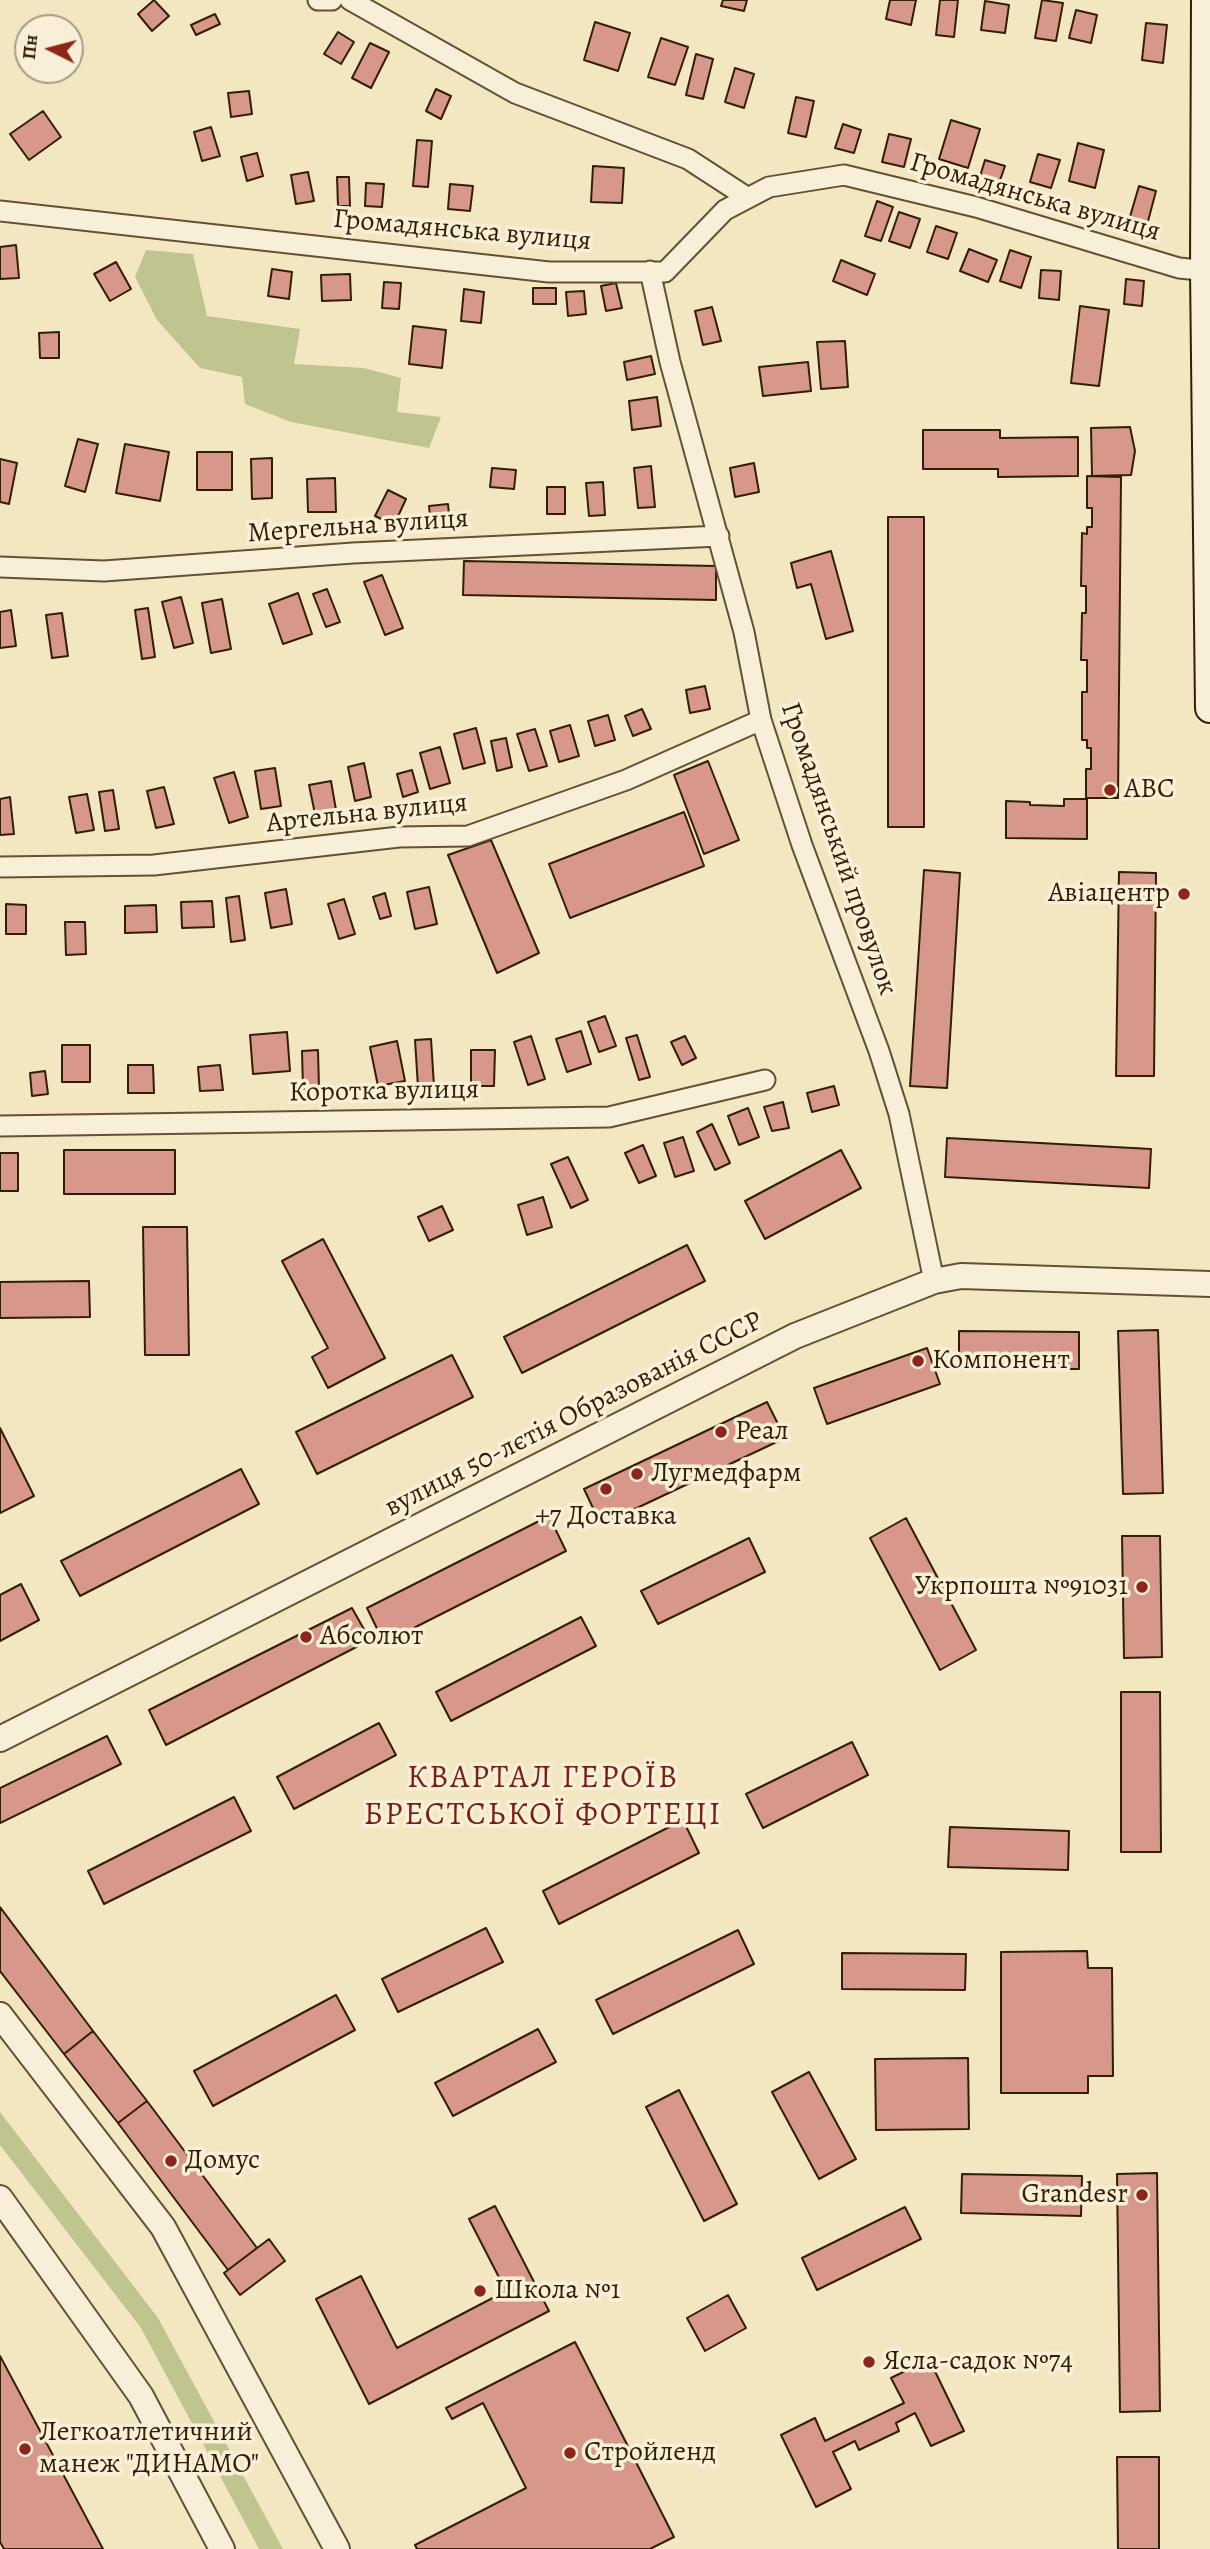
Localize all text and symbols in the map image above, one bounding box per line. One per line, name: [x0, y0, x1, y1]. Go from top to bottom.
north arrow: [14, 14, 84, 84]
text: Пн: [16, 33, 44, 61]
street label: Громадянська вулиця: [906, 146, 1164, 250]
street label: Громадянська вулиця: [332, 203, 592, 259]
street label: Мергельна вулиця: [246, 503, 470, 551]
street label: Громадянський провулок: [772, 698, 904, 1000]
place label: ABC: [1124, 773, 1175, 807]
marker: ABC: [1102, 782, 1118, 798]
street label: Артельна вулиця: [265, 787, 469, 841]
place label: Авіацентр: [1048, 877, 1170, 911]
marker: Авіацентр: [1176, 886, 1192, 902]
street label: Коротка вулиця: [289, 1074, 479, 1110]
street label: вулиця 50-лєтія Образованія СССР: [380, 1305, 768, 1525]
place label: Компонент: [932, 1344, 1070, 1378]
marker: Компонент: [910, 1353, 926, 1369]
place label: Реал: [735, 1415, 789, 1449]
marker: Реал: [713, 1424, 729, 1440]
place label: Лугмедфарм: [651, 1457, 801, 1491]
marker: Лугмедфарм: [629, 1466, 645, 1482]
marker: +7 Доставка: [598, 1481, 614, 1497]
place label: +7 Доставка: [535, 1500, 677, 1534]
place label: Укрпошта №91031: [915, 1570, 1128, 1604]
marker: Укрпошта №91031: [1134, 1579, 1150, 1595]
place label: Абсолют: [320, 1620, 424, 1654]
marker: Абсолют: [298, 1629, 314, 1645]
district label: КВАРТАЛ ГЕРОЇВ БРЕСТСЬКОЇ ФОРТЕЦІ: [366, 1760, 720, 1835]
place label: Домус: [185, 2144, 260, 2178]
marker: Домус: [163, 2153, 179, 2169]
place label: Grandesr: [1021, 2178, 1128, 2212]
marker: Grandesr: [1134, 2187, 1150, 2203]
place label: Школа №1: [494, 2274, 620, 2308]
marker: Школа №1: [472, 2283, 488, 2299]
place label: Ясла-садок №74: [883, 2345, 1073, 2379]
marker: Ясла-садок №74: [861, 2354, 877, 2370]
place label: Легкоатлетичний манеж "ДИНАМО": [39, 2416, 259, 2482]
place label: Стройленд: [584, 2436, 716, 2470]
marker: Легкоатлетичний манеж "ДИНАМО": [17, 2441, 33, 2457]
marker: Стройленд: [562, 2445, 578, 2461]

